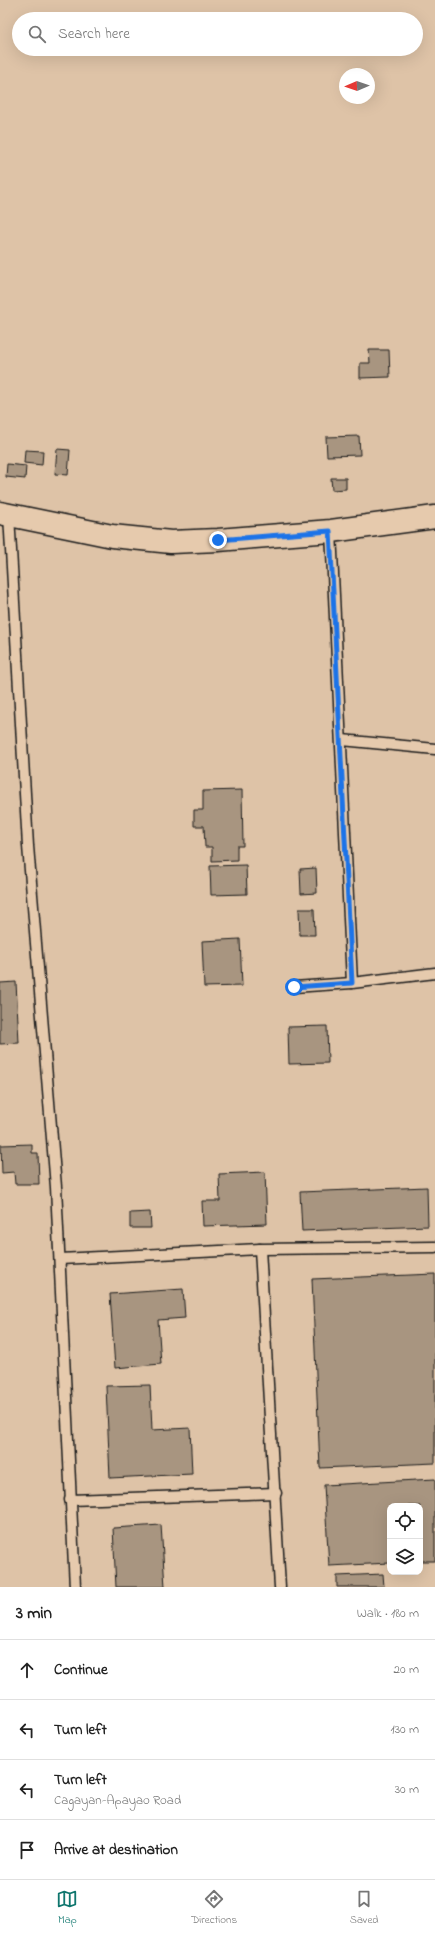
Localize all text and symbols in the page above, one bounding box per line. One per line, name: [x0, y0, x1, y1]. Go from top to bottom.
search box: [12, 12, 423, 56]
icon: search: [26, 23, 48, 45]
text: Search here: [58, 23, 130, 45]
north arrow: [339, 68, 375, 104]
route end: [209, 531, 227, 549]
route start: [285, 978, 303, 996]
map controls: [387, 1503, 423, 1575]
button: locate: [387, 1503, 423, 1539]
button: layers: [387, 1539, 423, 1575]
text: 3 min: [16, 1601, 52, 1626]
text: Walk · 180 m: [357, 1604, 419, 1623]
icon: ahead: [16, 1659, 38, 1681]
text: Continue: [54, 1659, 108, 1681]
text: 20 m: [394, 1660, 419, 1679]
icon: left: [16, 1719, 38, 1741]
text: Turn left: [54, 1719, 107, 1741]
text: 130 m: [391, 1720, 419, 1739]
text: Turn left: [54, 1769, 107, 1791]
icon: left: [16, 1779, 38, 1801]
text: 30 m: [395, 1780, 419, 1799]
text: Cagayan-Apayao Road: [54, 1791, 181, 1810]
icon: arrive: [16, 1839, 38, 1861]
text: Arrive at destination: [54, 1839, 178, 1861]
tab: Map: [56, 1888, 78, 1928]
tab: Directions: [191, 1888, 237, 1928]
tab: Saved: [350, 1888, 379, 1928]

